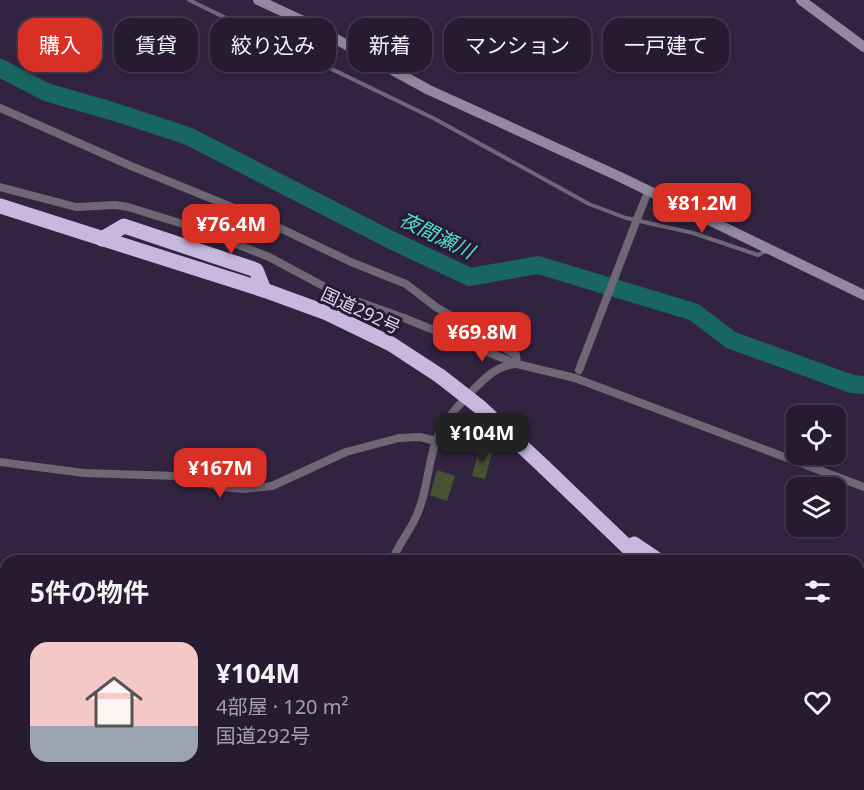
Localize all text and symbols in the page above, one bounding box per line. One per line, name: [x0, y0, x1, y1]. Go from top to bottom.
chip: 購入: [18, 18, 102, 72]
chip: 賃貸: [114, 18, 198, 72]
chip: 絞り込み: [210, 18, 336, 72]
chip: 新着: [348, 18, 432, 72]
chip: マンション: [444, 18, 591, 72]
chip: 一戸建て: [603, 18, 729, 72]
pin: ¥81.2M: [653, 183, 751, 234]
text: ¥81.2M: [667, 189, 737, 216]
pin: ¥76.4M: [182, 204, 280, 255]
water label: 夜間瀬川: [395, 205, 481, 266]
text: ¥76.4M: [196, 210, 266, 237]
street label: 国道292号: [317, 281, 405, 339]
pin: ¥69.8M: [433, 312, 531, 363]
text: ¥69.8M: [447, 318, 517, 345]
map controls: [786, 405, 846, 537]
button: locate: [786, 405, 846, 465]
pin: ¥104M: [440, 413, 524, 464]
text: ¥104M: [450, 419, 514, 446]
pin: ¥167M: [178, 448, 262, 499]
text: ¥167M: [188, 454, 252, 481]
button: layers: [786, 477, 846, 537]
text: 5件の物件: [30, 574, 149, 610]
icon: filters: [801, 575, 834, 608]
text: ¥104M: [216, 655, 300, 691]
icon: home: [78, 666, 150, 738]
icon: heart: [801, 686, 834, 719]
text: 4部屋 · 120 m²: [216, 693, 348, 720]
text: 国道292号: [216, 722, 310, 749]

